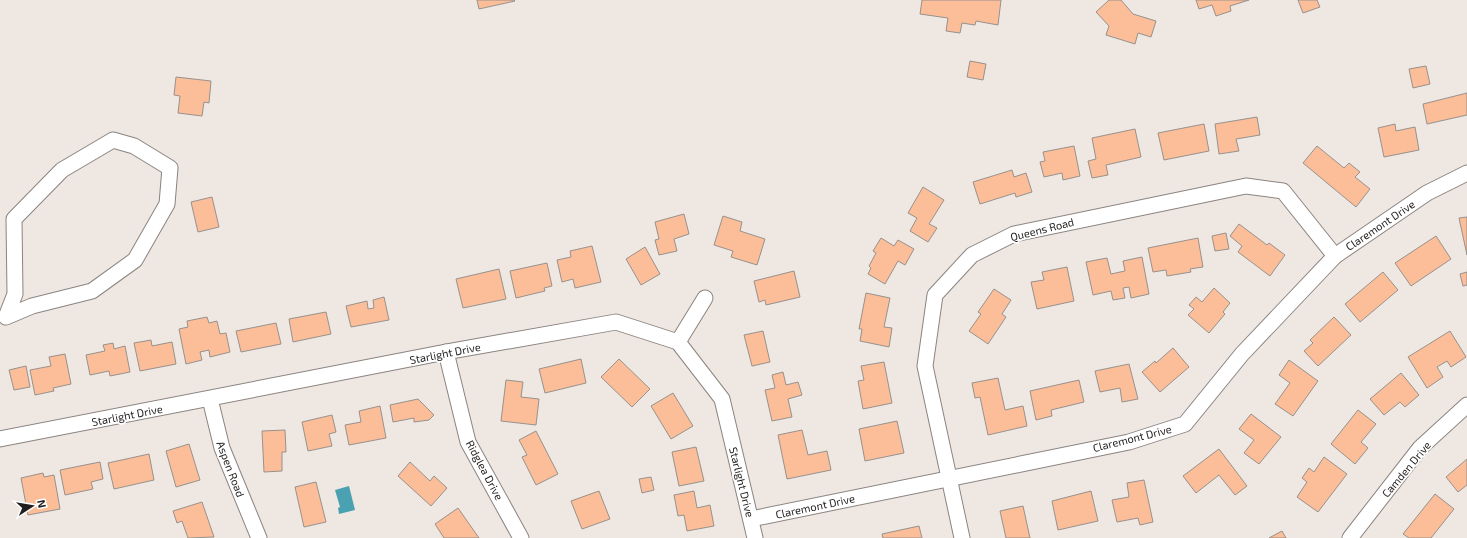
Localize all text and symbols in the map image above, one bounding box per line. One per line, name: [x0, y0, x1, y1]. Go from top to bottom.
street label: Claremont Drive: [1343, 197, 1417, 253]
street label: Queens Road: [1009, 215, 1075, 244]
street label: Starlight Drive: [408, 340, 482, 366]
street label: Starlight Drive: [90, 402, 164, 428]
street label: Claremont Drive: [1091, 422, 1173, 454]
street label: Ridglea Drive: [464, 438, 506, 502]
street label: Camden Drive: [1379, 438, 1433, 500]
street label: Aspen Road: [214, 439, 248, 499]
street label: Starlight Drive: [727, 445, 757, 519]
north arrow: [12, 486, 52, 526]
street label: Claremont Drive: [774, 491, 856, 521]
text: N: [35, 499, 49, 509]

